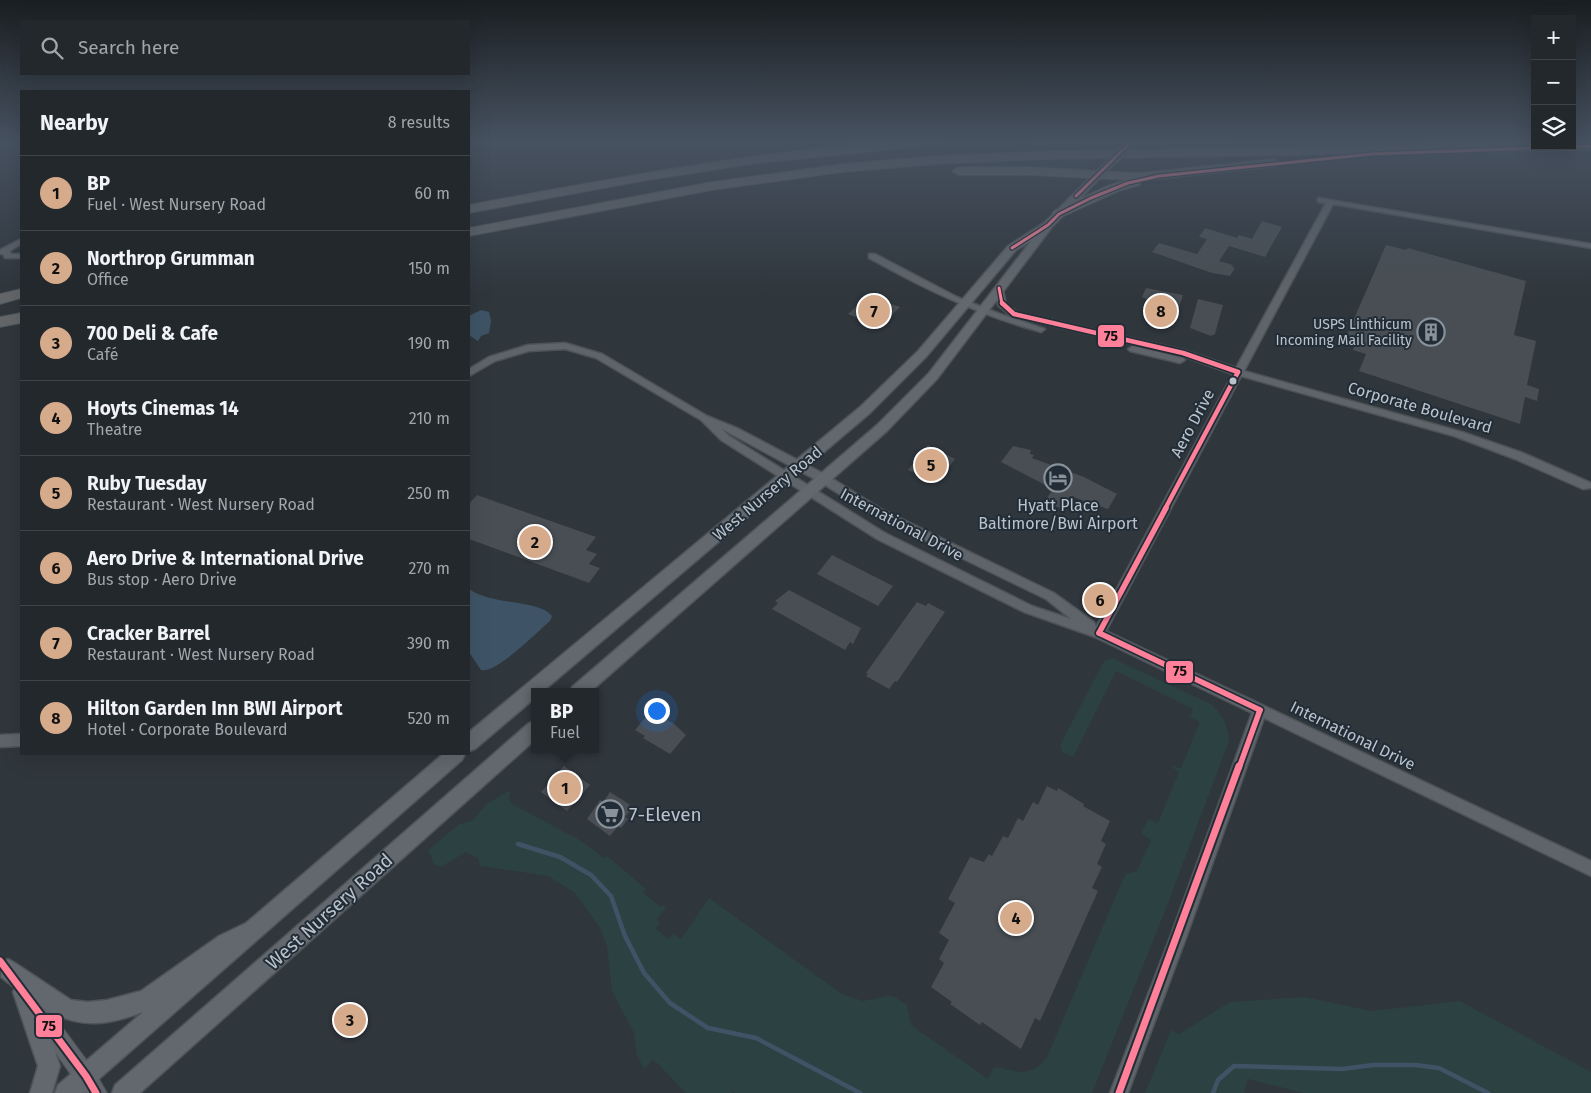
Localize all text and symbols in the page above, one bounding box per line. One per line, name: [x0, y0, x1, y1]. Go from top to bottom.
map controls: [1531, 15, 1576, 150]
button: +: [1531, 15, 1576, 60]
search box: [20, 20, 470, 75]
icon: search: [38, 34, 66, 62]
text: Search here: [78, 36, 179, 59]
button: −: [1531, 60, 1576, 105]
button: layers: [1531, 105, 1576, 150]
text: Nearby: [40, 110, 108, 136]
text: 8 results: [388, 113, 450, 132]
text: BP: [87, 172, 110, 195]
text: 1: [52, 184, 60, 203]
text: 60 m: [415, 184, 450, 203]
text: Fuel · West Nursery Road: [87, 195, 266, 214]
text: Northrop Grumman: [87, 247, 255, 270]
text: 2: [52, 259, 60, 278]
text: 150 m: [408, 259, 450, 278]
text: Office: [87, 270, 129, 289]
pin: 7: [858, 292, 890, 330]
pin: 8: [1145, 292, 1177, 330]
place label: USPS Linthicum Incoming Mail Facility: [1275, 316, 1412, 349]
building icon: USPS Linthicum Incoming Mail Facility: [1416, 317, 1446, 347]
text: 700 Deli & Cafe: [87, 322, 218, 345]
line badge: 75: [1097, 324, 1125, 348]
text: 75: [1104, 328, 1118, 345]
text: 3: [52, 334, 60, 353]
text: 190 m: [408, 334, 450, 353]
text: Café: [87, 345, 118, 364]
unlabelled marker: [1228, 376, 1238, 386]
street label: Corporate Boulevard: [1346, 378, 1494, 437]
street label: Aero Drive: [1167, 386, 1218, 461]
text: Hoyts Cinemas 14: [87, 397, 239, 420]
text: 4: [51, 409, 61, 428]
text: 210 m: [409, 409, 450, 428]
text: Theatre: [87, 420, 142, 439]
street label: West Nursery Road: [709, 442, 826, 545]
pin: 5: [915, 446, 947, 484]
hotel icon: Hyatt Place Baltimore/Bwi Airport: [1043, 463, 1073, 493]
text: Ruby Tuesday: [87, 472, 207, 495]
text: 5: [52, 484, 60, 503]
text: 250 m: [407, 484, 450, 503]
street label: International Drive: [837, 484, 967, 565]
text: Restaurant · West Nursery Road: [87, 495, 315, 514]
place label: Hyatt Place Baltimore/Bwi Airport: [978, 496, 1138, 533]
pin: 2: [519, 523, 551, 561]
text: Aero Drive & International Drive: [87, 547, 364, 570]
text: 6: [51, 559, 61, 578]
text: 270 m: [408, 559, 450, 578]
text: Bus stop · Aero Drive: [87, 570, 237, 589]
pin: 6: [1084, 581, 1116, 619]
text: Cracker Barrel: [87, 622, 210, 645]
text: 7: [52, 634, 60, 653]
text: 390 m: [407, 634, 450, 653]
text: Restaurant · West Nursery Road: [87, 645, 315, 664]
line badge: 75: [1165, 660, 1194, 684]
text: 75: [1173, 663, 1187, 680]
popup: [531, 688, 599, 753]
text: Hilton Garden Inn BWI Airport: [87, 697, 343, 720]
street label: International Drive: [1287, 697, 1418, 774]
your location: [644, 698, 670, 724]
text: BP: [550, 700, 573, 723]
text: 8: [51, 709, 61, 728]
text: 520 m: [407, 709, 450, 728]
text: Hotel · Corporate Boulevard: [87, 720, 288, 739]
text: Fuel: [550, 723, 580, 742]
pin: 1: [549, 769, 581, 807]
supermarket icon: 7-Eleven: [595, 799, 625, 829]
place label: 7-Eleven: [629, 803, 702, 826]
street label: West Nursery Road: [261, 848, 397, 974]
pin: 4: [1000, 899, 1032, 937]
pin: 3: [334, 1001, 366, 1039]
line badge: 75: [35, 1014, 63, 1038]
text: 75: [42, 1018, 56, 1035]

